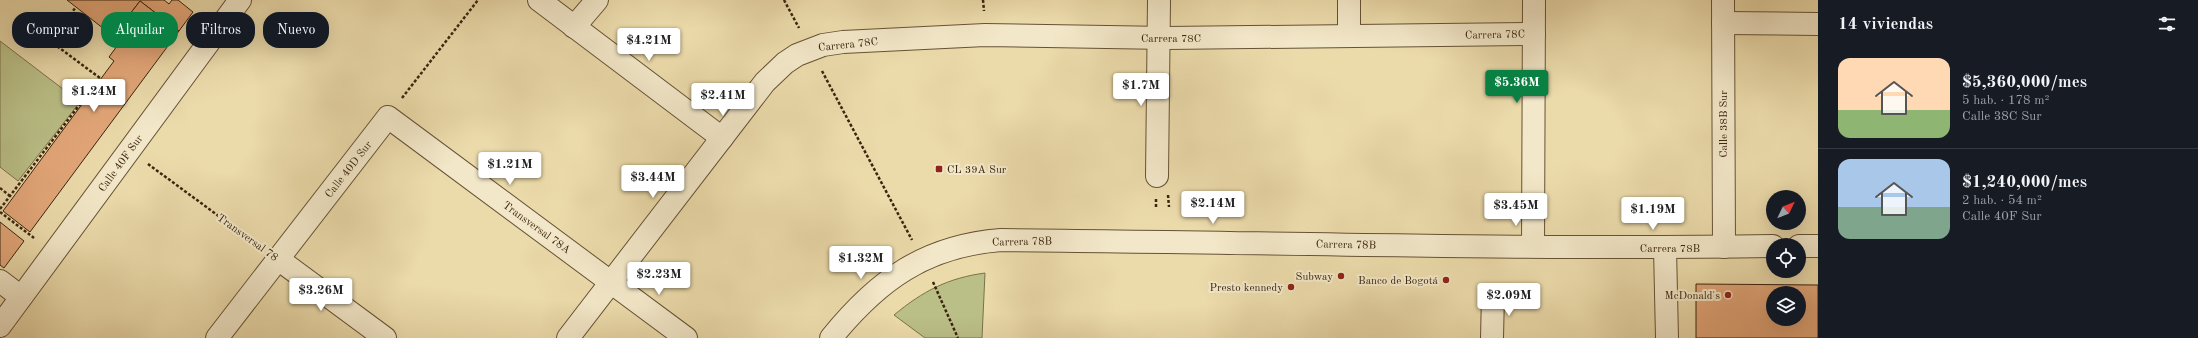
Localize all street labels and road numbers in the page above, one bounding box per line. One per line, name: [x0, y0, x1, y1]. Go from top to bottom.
street label: Carrera 78C: [1465, 29, 1525, 42]
street label: Carrera 78C: [1141, 34, 1201, 45]
street label: Carrera 78C: [818, 37, 879, 54]
street label: Calle 38B Sur: [1719, 90, 1730, 158]
street label: Calle 40F Sur: [97, 133, 146, 194]
street label: Calle 40D Sur: [324, 139, 375, 200]
street label: Transversal 78A: [500, 200, 573, 257]
street label: Transversal 78: [215, 212, 280, 264]
street label: Carrera 78B: [992, 236, 1052, 249]
street label: Carrera 78B: [1316, 239, 1376, 252]
street label: Carrera 78B: [1640, 244, 1700, 255]

